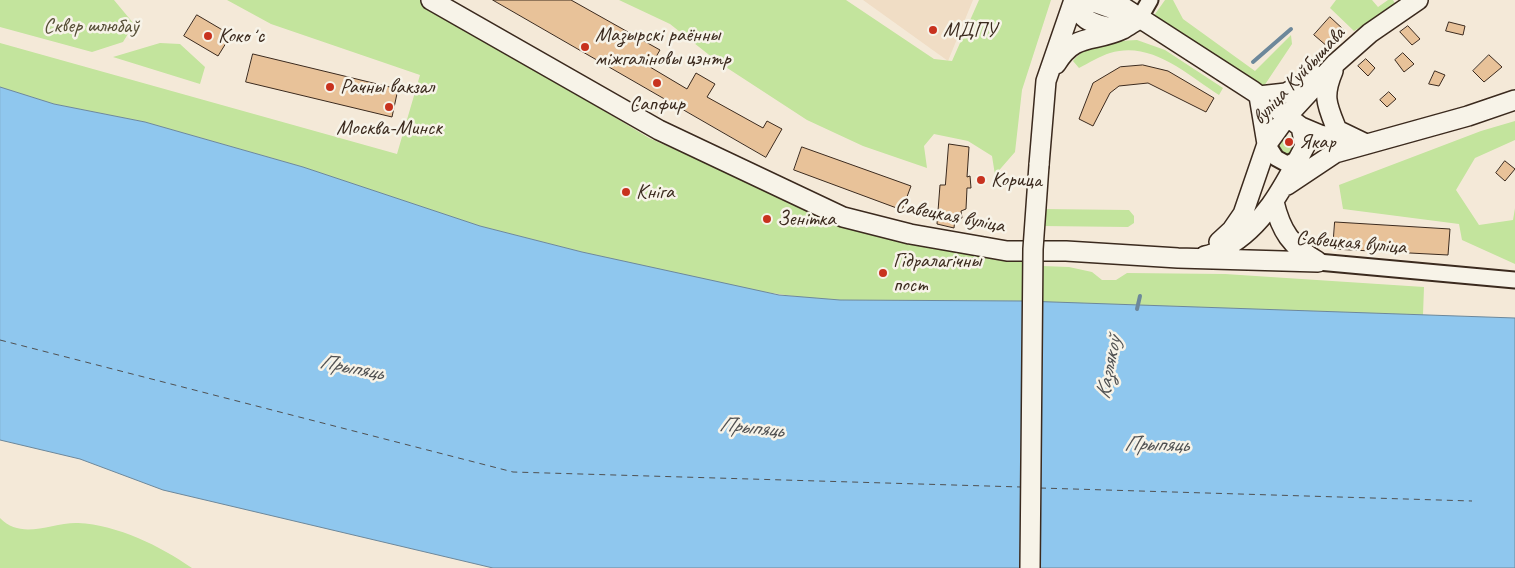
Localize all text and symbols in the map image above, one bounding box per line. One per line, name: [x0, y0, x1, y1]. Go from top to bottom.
park label: Сквер шлюбаў: [43, 13, 139, 39]
place label: МДПУ: [943, 17, 997, 43]
place label: Мазырскі раённы міжгаліновы цэнтр: [595, 22, 730, 72]
street label: вуліца Куйбышава: [1247, 22, 1351, 130]
place label: Кокоʼс: [218, 23, 264, 49]
marker: МДПУ: [927, 24, 939, 36]
marker: Кокоʼс: [202, 30, 214, 42]
marker: Мазырскі раённы міжгаліновы цэнтр: [579, 41, 591, 53]
place label: Рачны вакзал: [340, 74, 434, 100]
marker: Сапфир: [651, 77, 663, 89]
marker: Рачны вакзал: [324, 81, 336, 93]
place label: Сапфир: [629, 91, 685, 117]
marker: Москва-Минск: [383, 101, 395, 113]
place label: Москва-Минск: [336, 115, 442, 141]
place label: Якар: [1299, 129, 1335, 155]
marker: Якар: [1283, 136, 1295, 148]
place label: Корица: [991, 167, 1042, 193]
marker: Корица: [975, 174, 987, 186]
place label: Кніга: [636, 179, 674, 205]
marker: Кніга: [620, 186, 632, 198]
street label: Савецкая вуліца: [893, 193, 1007, 239]
place label: Зенітка: [777, 206, 835, 232]
marker: Зенітка: [761, 213, 773, 225]
street label: Савецкая вуліца: [1295, 226, 1407, 260]
place label: Гідралагічны пост: [893, 248, 981, 298]
marker: Гідралагічны пост: [877, 267, 889, 279]
water label: Казлякоў: [1090, 335, 1128, 401]
water label: Прыпяць: [317, 349, 385, 387]
water label: Прыпяць: [718, 412, 784, 444]
water label: Прыпяць: [1124, 431, 1188, 459]

